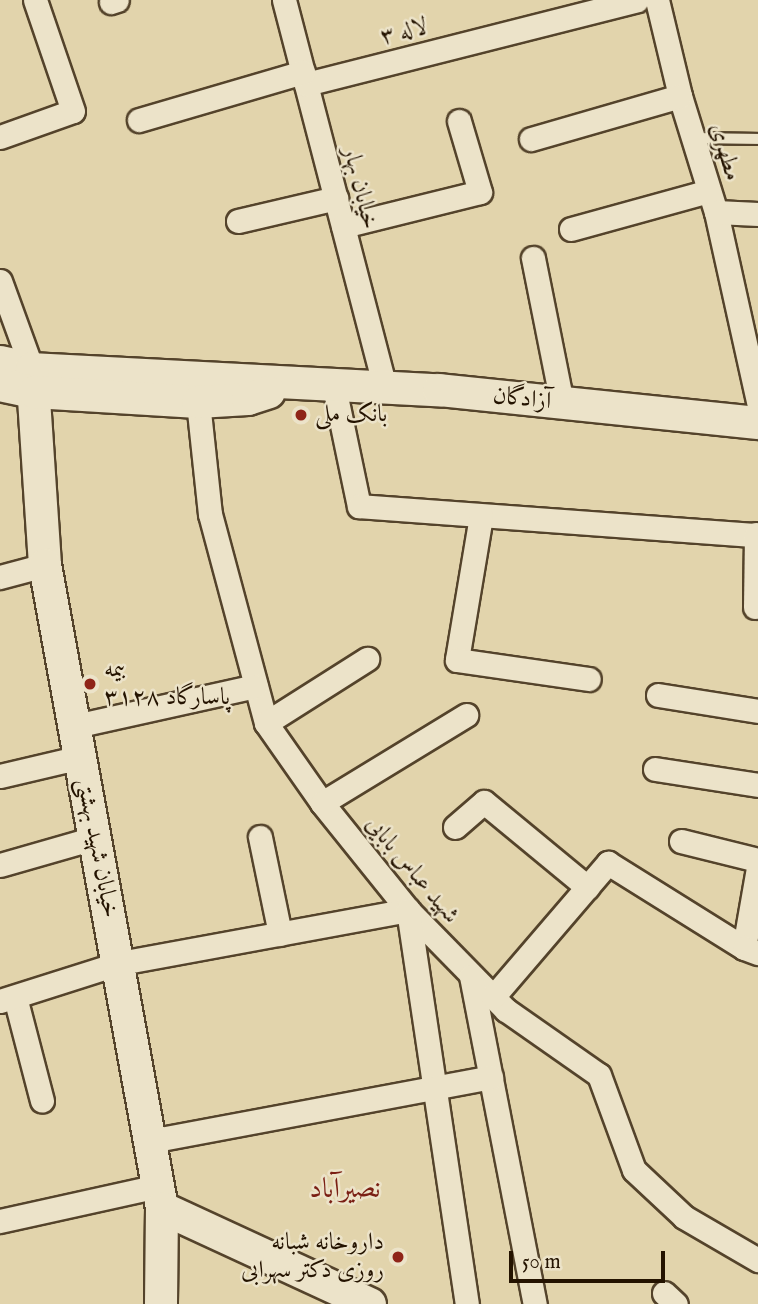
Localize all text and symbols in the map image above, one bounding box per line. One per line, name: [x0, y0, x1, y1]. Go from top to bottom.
street label: لاله ۳: [377, 12, 431, 52]
street label: مطهری: [703, 120, 747, 184]
street label: خیابان بهار: [336, 144, 384, 232]
street label: آزادگان: [491, 382, 553, 416]
place label: بانک ملی: [315, 401, 387, 429]
marker: بانک ملی: [293, 407, 309, 423]
place label: بیمه پاسارگاد ۳۱۲۸: [104, 656, 230, 712]
marker: بیمه پاسارگاد ۳۱۲۸: [82, 676, 98, 692]
street label: خیابان شهید بهشتی: [69, 776, 125, 920]
street label: شهید عباس بابایی: [359, 810, 465, 930]
district label: نصیرآباد: [309, 1173, 381, 1207]
place label: داروخانه شبانه روزی دکتر سهرابی: [241, 1229, 384, 1285]
scale bar: [513, 1238, 669, 1282]
marker: داروخانه شبانه روزی دکتر سهرابی: [390, 1249, 406, 1265]
text: 50 m: [522, 1249, 561, 1276]

